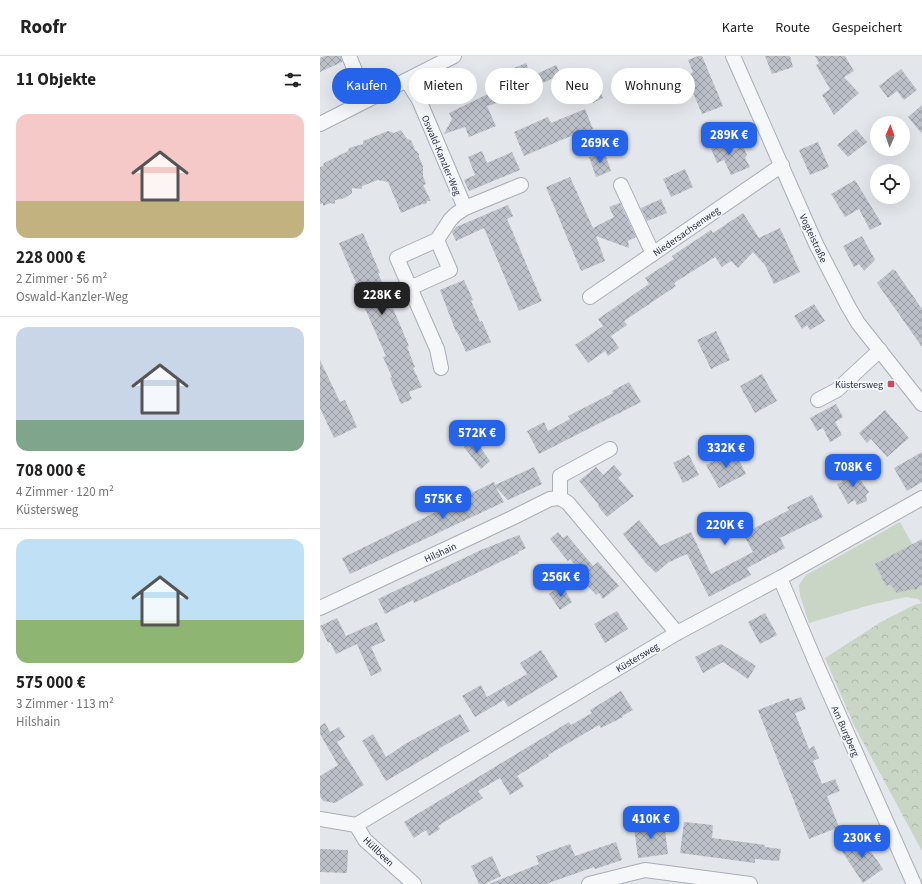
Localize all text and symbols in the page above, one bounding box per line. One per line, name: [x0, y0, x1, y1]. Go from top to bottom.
text: Roofr: [20, 14, 67, 41]
text: Karte: [722, 18, 753, 38]
text: Route: [775, 18, 810, 38]
text: Gespeichert: [832, 18, 902, 38]
text: 11 Objekte: [16, 68, 96, 92]
chip: Kaufen: [332, 68, 401, 104]
chip: Mieten: [409, 68, 477, 104]
chip: Filter: [485, 68, 543, 104]
chip: Neu: [551, 68, 603, 104]
chip: Wohnung: [611, 68, 695, 104]
icon: filters: [282, 69, 304, 91]
street label: Oswald-Kanzler-Weg: [418, 113, 464, 198]
north arrow: [870, 116, 910, 156]
map controls: [870, 116, 910, 204]
pin: 289K €: [696, 122, 762, 156]
text: 289K €: [710, 126, 748, 144]
pin: 269K €: [567, 130, 633, 164]
text: 269K €: [581, 134, 619, 152]
icon: home: [124, 140, 196, 212]
button: locate: [870, 164, 910, 204]
street label: Niedersachsenweg: [650, 204, 723, 260]
street label: Vogteistraße: [796, 212, 831, 265]
text: 228 000 €: [16, 246, 86, 270]
text: 2 Zimmer · 56 m²: [16, 270, 107, 288]
pin: 228K €: [349, 282, 415, 316]
text: 228K €: [363, 286, 401, 304]
text: Oswald-Kanzler-Weg: [16, 288, 128, 306]
icon: home: [124, 353, 196, 425]
place label: Küstersweg: [835, 378, 883, 392]
marker: Küstersweg: [886, 379, 896, 389]
pin: 572K €: [444, 420, 510, 454]
text: 572K €: [458, 424, 496, 442]
pin: 332K €: [693, 435, 759, 469]
text: 332K €: [707, 439, 745, 457]
pin: 708K €: [820, 454, 886, 488]
text: 708K €: [834, 458, 872, 476]
text: 708 000 €: [16, 459, 86, 483]
text: 4 Zimmer · 120 m²: [16, 483, 114, 501]
pin: 575K €: [410, 486, 476, 520]
text: 575K €: [424, 490, 462, 508]
text: Küstersweg: [16, 501, 78, 519]
pin: 220K €: [692, 512, 758, 546]
text: 220K €: [706, 516, 744, 534]
street label: Hilshain: [422, 539, 459, 566]
pin: 256K €: [528, 564, 594, 598]
icon: home: [124, 565, 196, 637]
text: 256K €: [542, 568, 580, 586]
street label: Küstersweg: [613, 640, 662, 676]
text: 575 000 €: [16, 671, 86, 695]
text: 3 Zimmer · 113 m²: [16, 695, 114, 713]
street label: Am Burgberg: [828, 704, 863, 759]
text: Hilshain: [16, 713, 60, 731]
pin: 410K €: [618, 806, 684, 840]
text: 410K €: [632, 810, 670, 828]
pin: 230K €: [829, 825, 895, 859]
text: 230K €: [843, 829, 881, 847]
street label: Hüllbeen: [360, 833, 397, 870]

